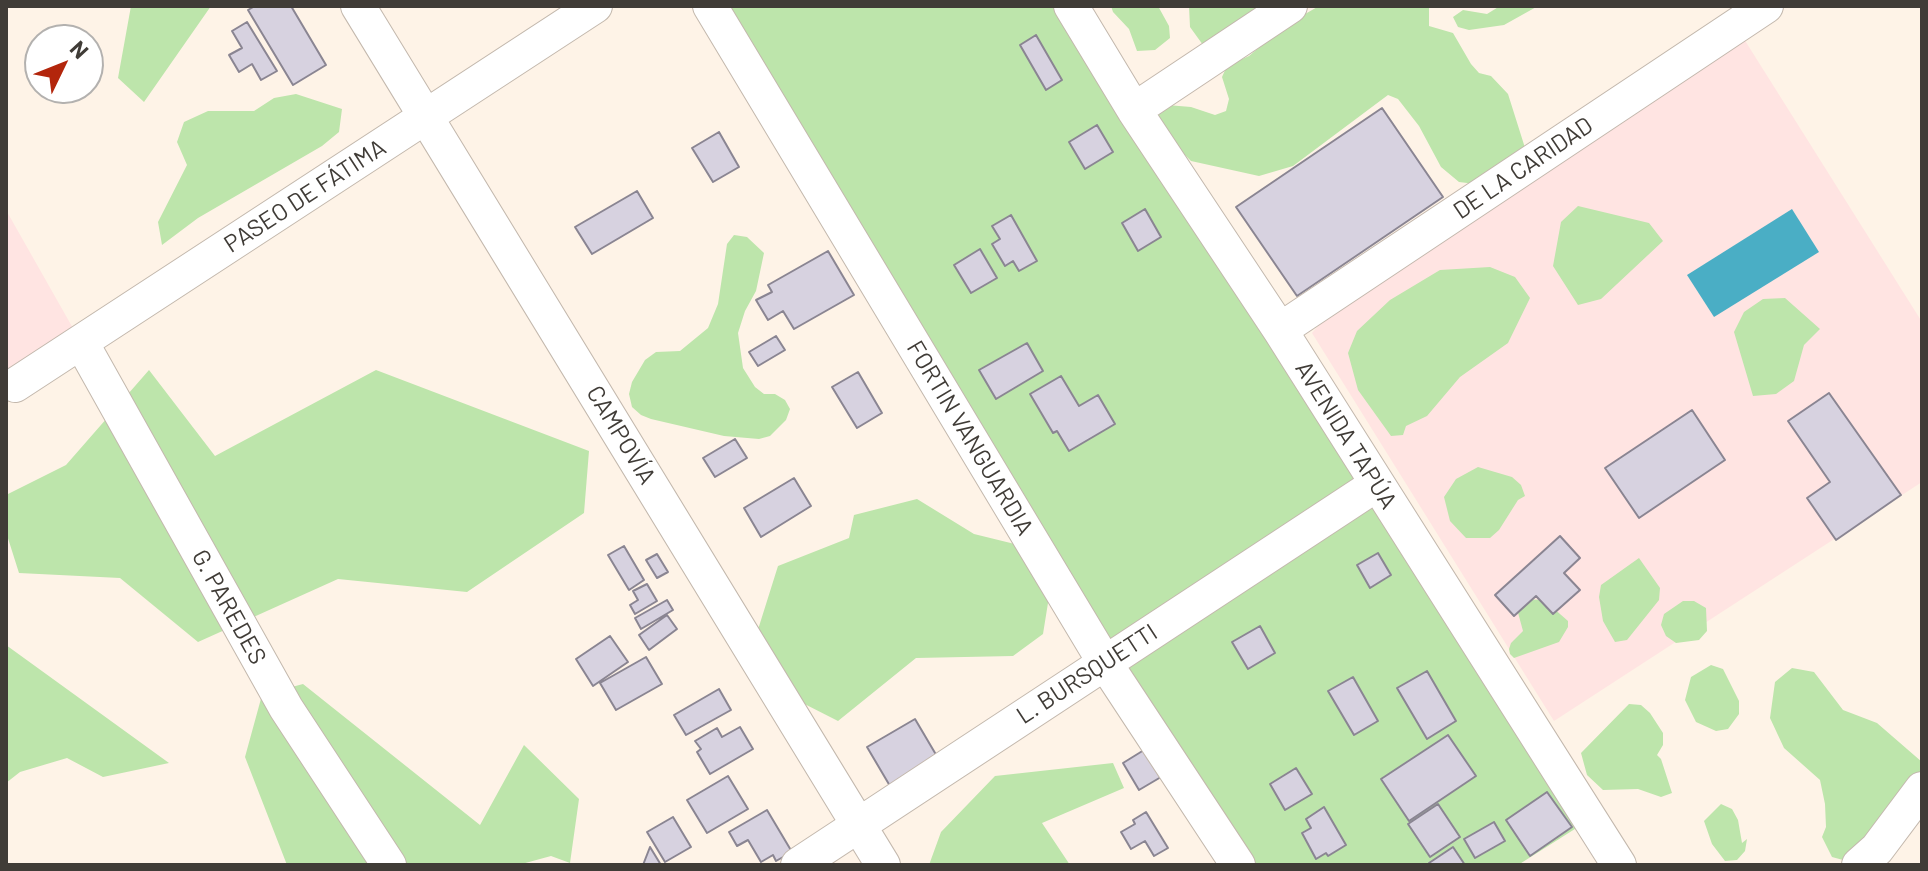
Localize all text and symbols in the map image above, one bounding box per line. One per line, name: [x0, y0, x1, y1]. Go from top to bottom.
north arrow: [24, 24, 104, 104]
text: N: [66, 35, 95, 63]
street label: DE LA CARIDAD: [1448, 111, 1598, 225]
street label: PASEO DE FÁTIMA: [219, 133, 391, 259]
street label: FORTIN VANGUARDIA: [901, 336, 1039, 540]
street label: AVENIDA TAPÚA: [1289, 356, 1403, 514]
street label: CAMPOVÍA: [580, 380, 662, 490]
street label: G. PAREDES: [186, 545, 272, 669]
street label: L. BURSQUETTI: [1011, 618, 1163, 730]

